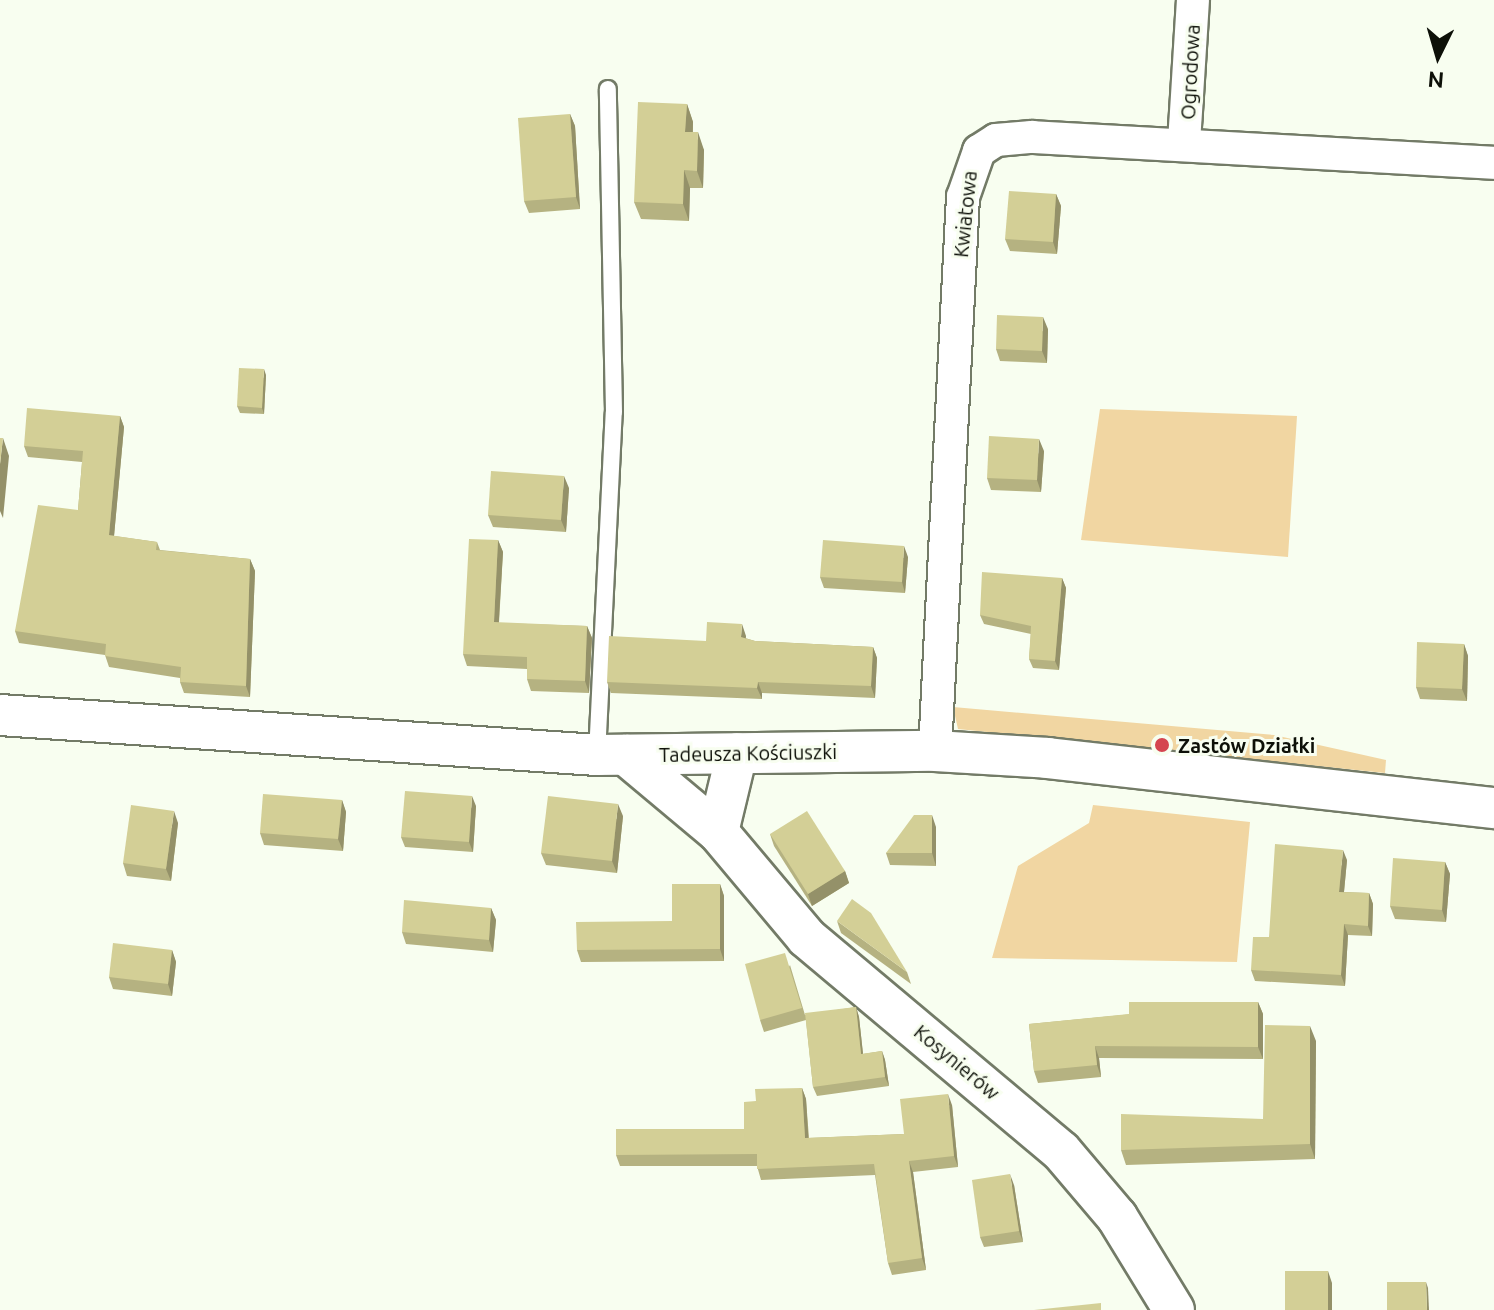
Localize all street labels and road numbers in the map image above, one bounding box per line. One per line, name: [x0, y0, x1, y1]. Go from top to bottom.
street label: Ogrodowa: [1176, 24, 1204, 120]
street label: Kwiatowa: [948, 169, 982, 259]
street label: Tadeusza Kościuszki: [659, 739, 837, 767]
street label: Kosynierów: [909, 1019, 1005, 1105]

